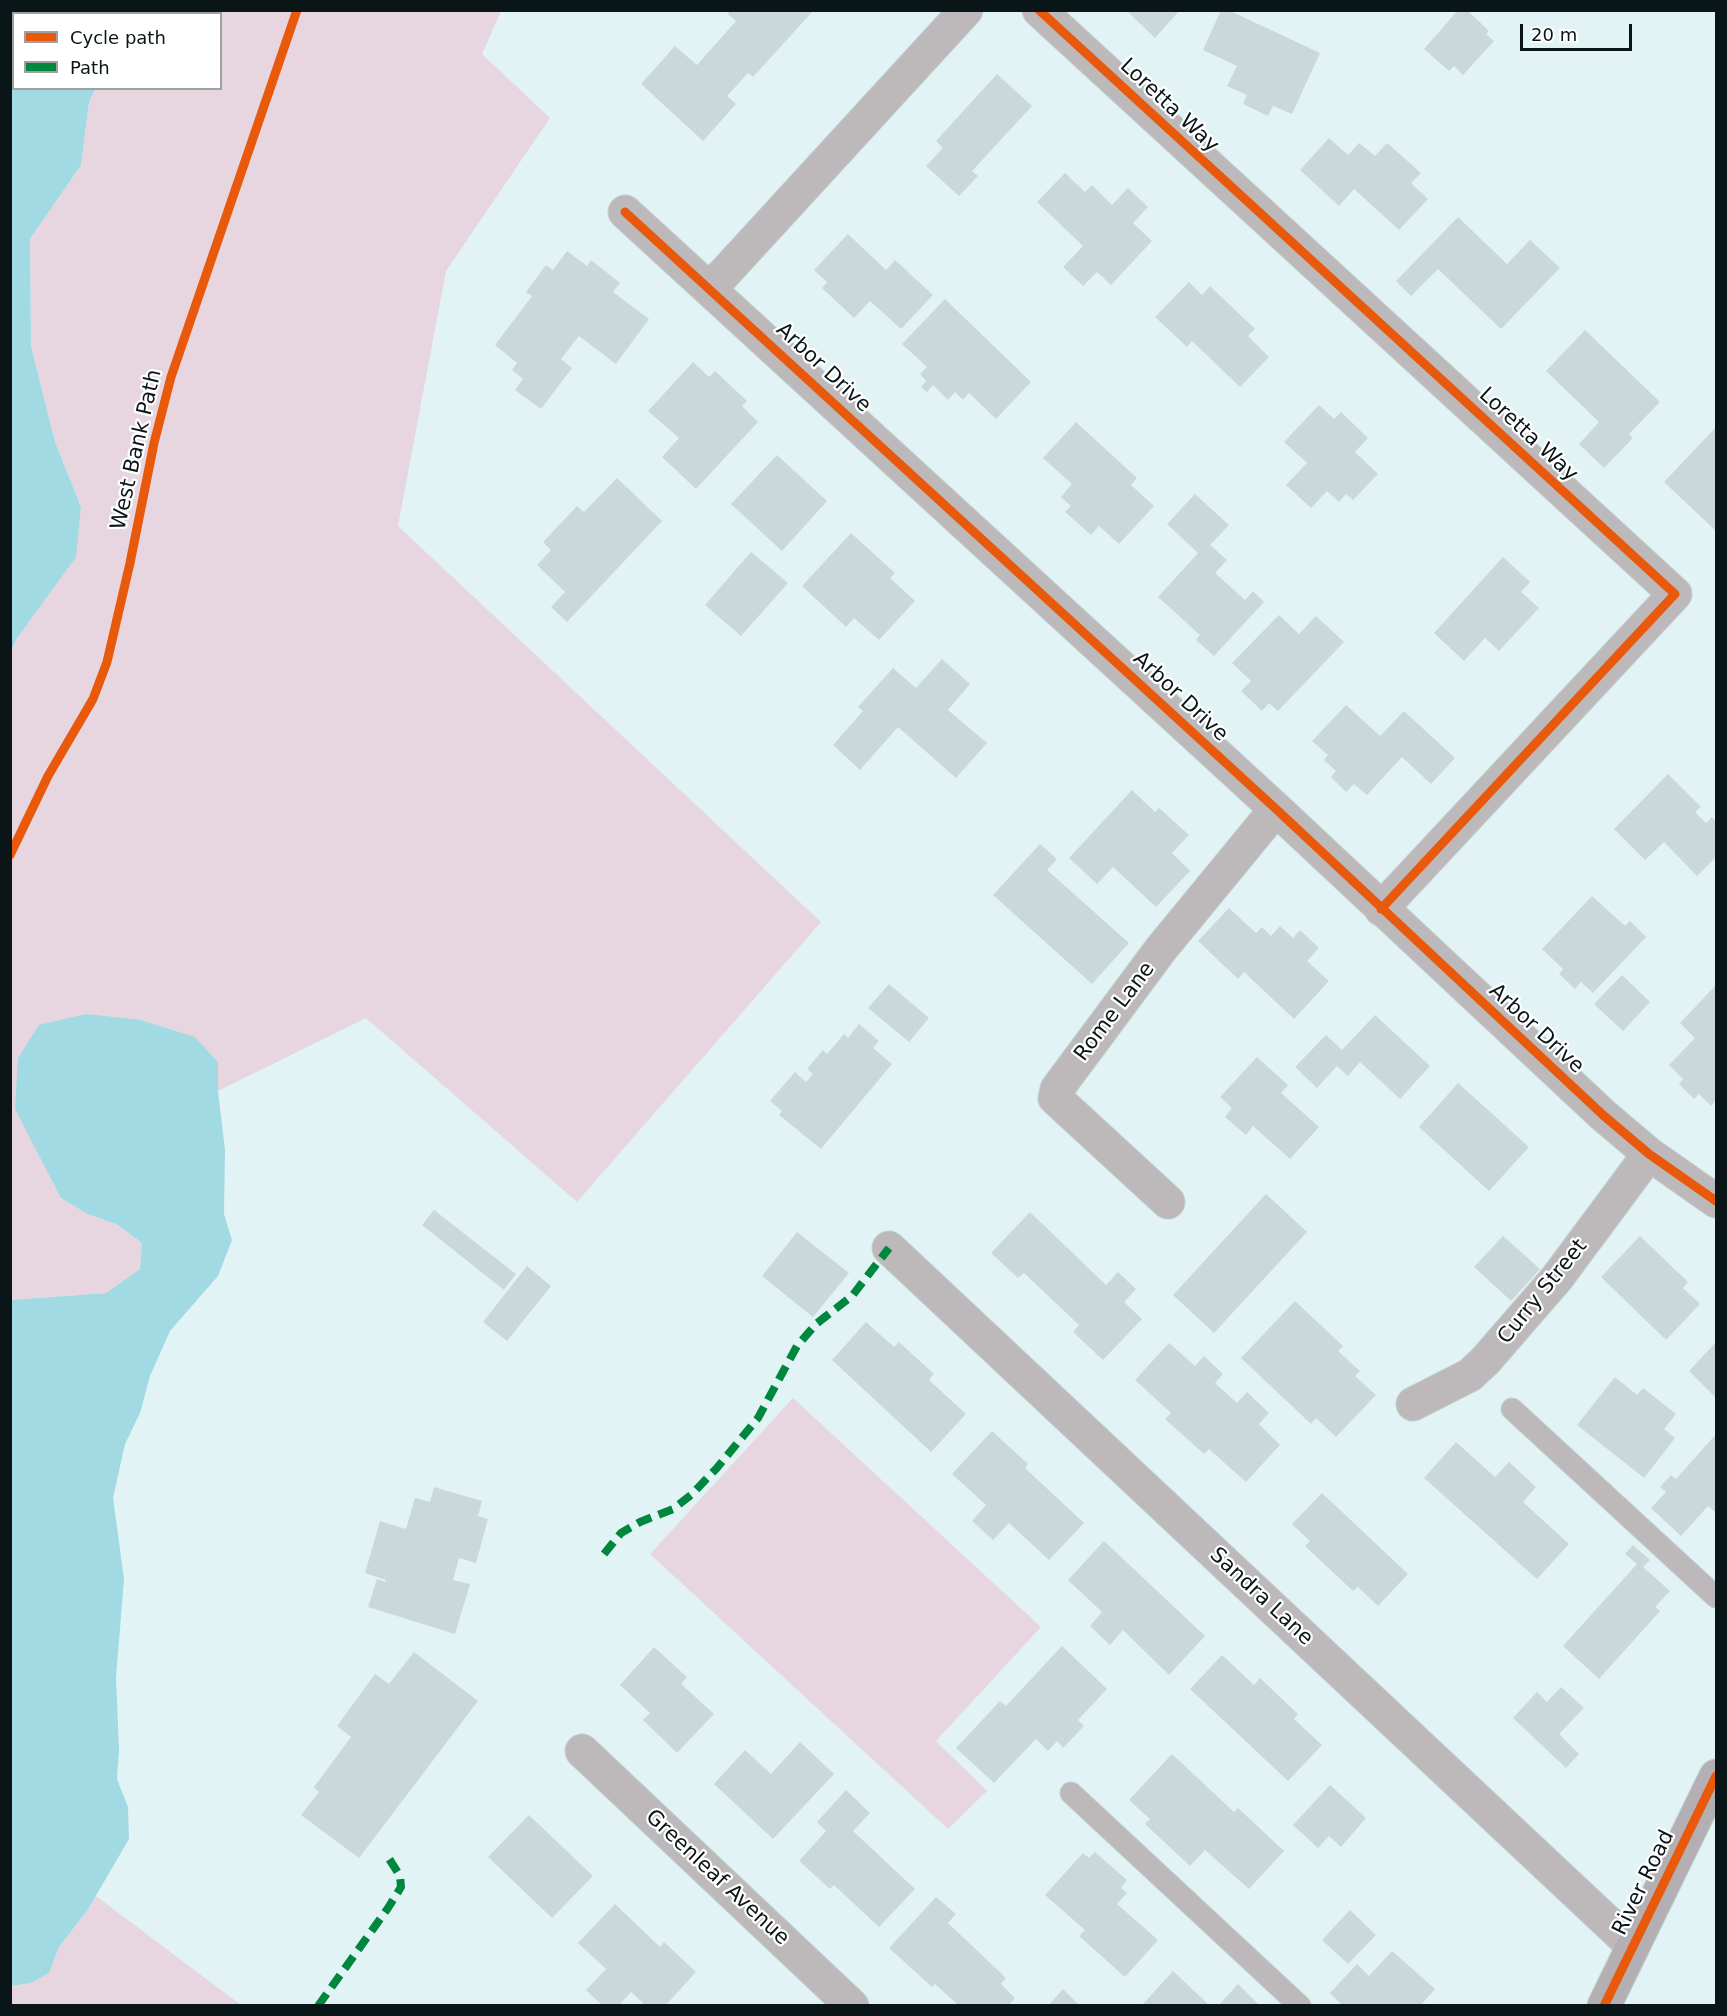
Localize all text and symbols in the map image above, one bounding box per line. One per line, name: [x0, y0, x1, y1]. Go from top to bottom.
legend: [12, 12, 222, 90]
scale bar: [1523, 12, 1636, 50]
text: 20 m: [1531, 24, 1577, 45]
text: Cycle path: [70, 27, 166, 48]
street label: Loretta Way: [1114, 54, 1224, 158]
text: Path: [70, 57, 110, 78]
street label: Arbor Drive: [770, 318, 876, 418]
street label: West Bank Path: [106, 367, 168, 533]
street label: Loretta Way: [1473, 383, 1583, 487]
street label: Arbor Drive: [1127, 647, 1233, 747]
street label: Rome Lane: [1070, 958, 1160, 1066]
street label: Arbor Drive: [1483, 979, 1589, 1079]
street label: Curry Street: [1493, 1234, 1593, 1350]
street label: Sandra Lane: [1204, 1543, 1318, 1651]
street label: Greenleaf Avenue: [640, 1805, 794, 1951]
street label: River Road: [1608, 1826, 1680, 1940]

